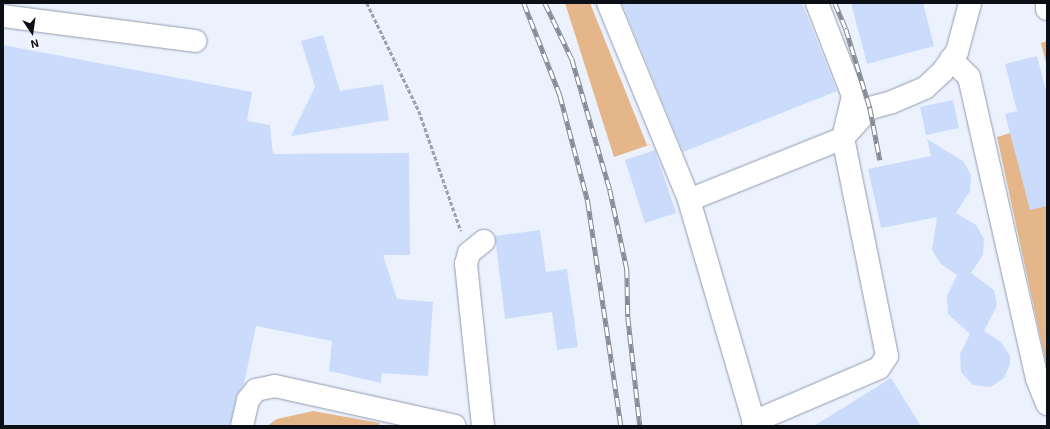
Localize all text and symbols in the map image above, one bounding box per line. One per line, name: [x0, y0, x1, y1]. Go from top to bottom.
north arrow: [12, 12, 52, 52]
text: N: [29, 37, 40, 51]

